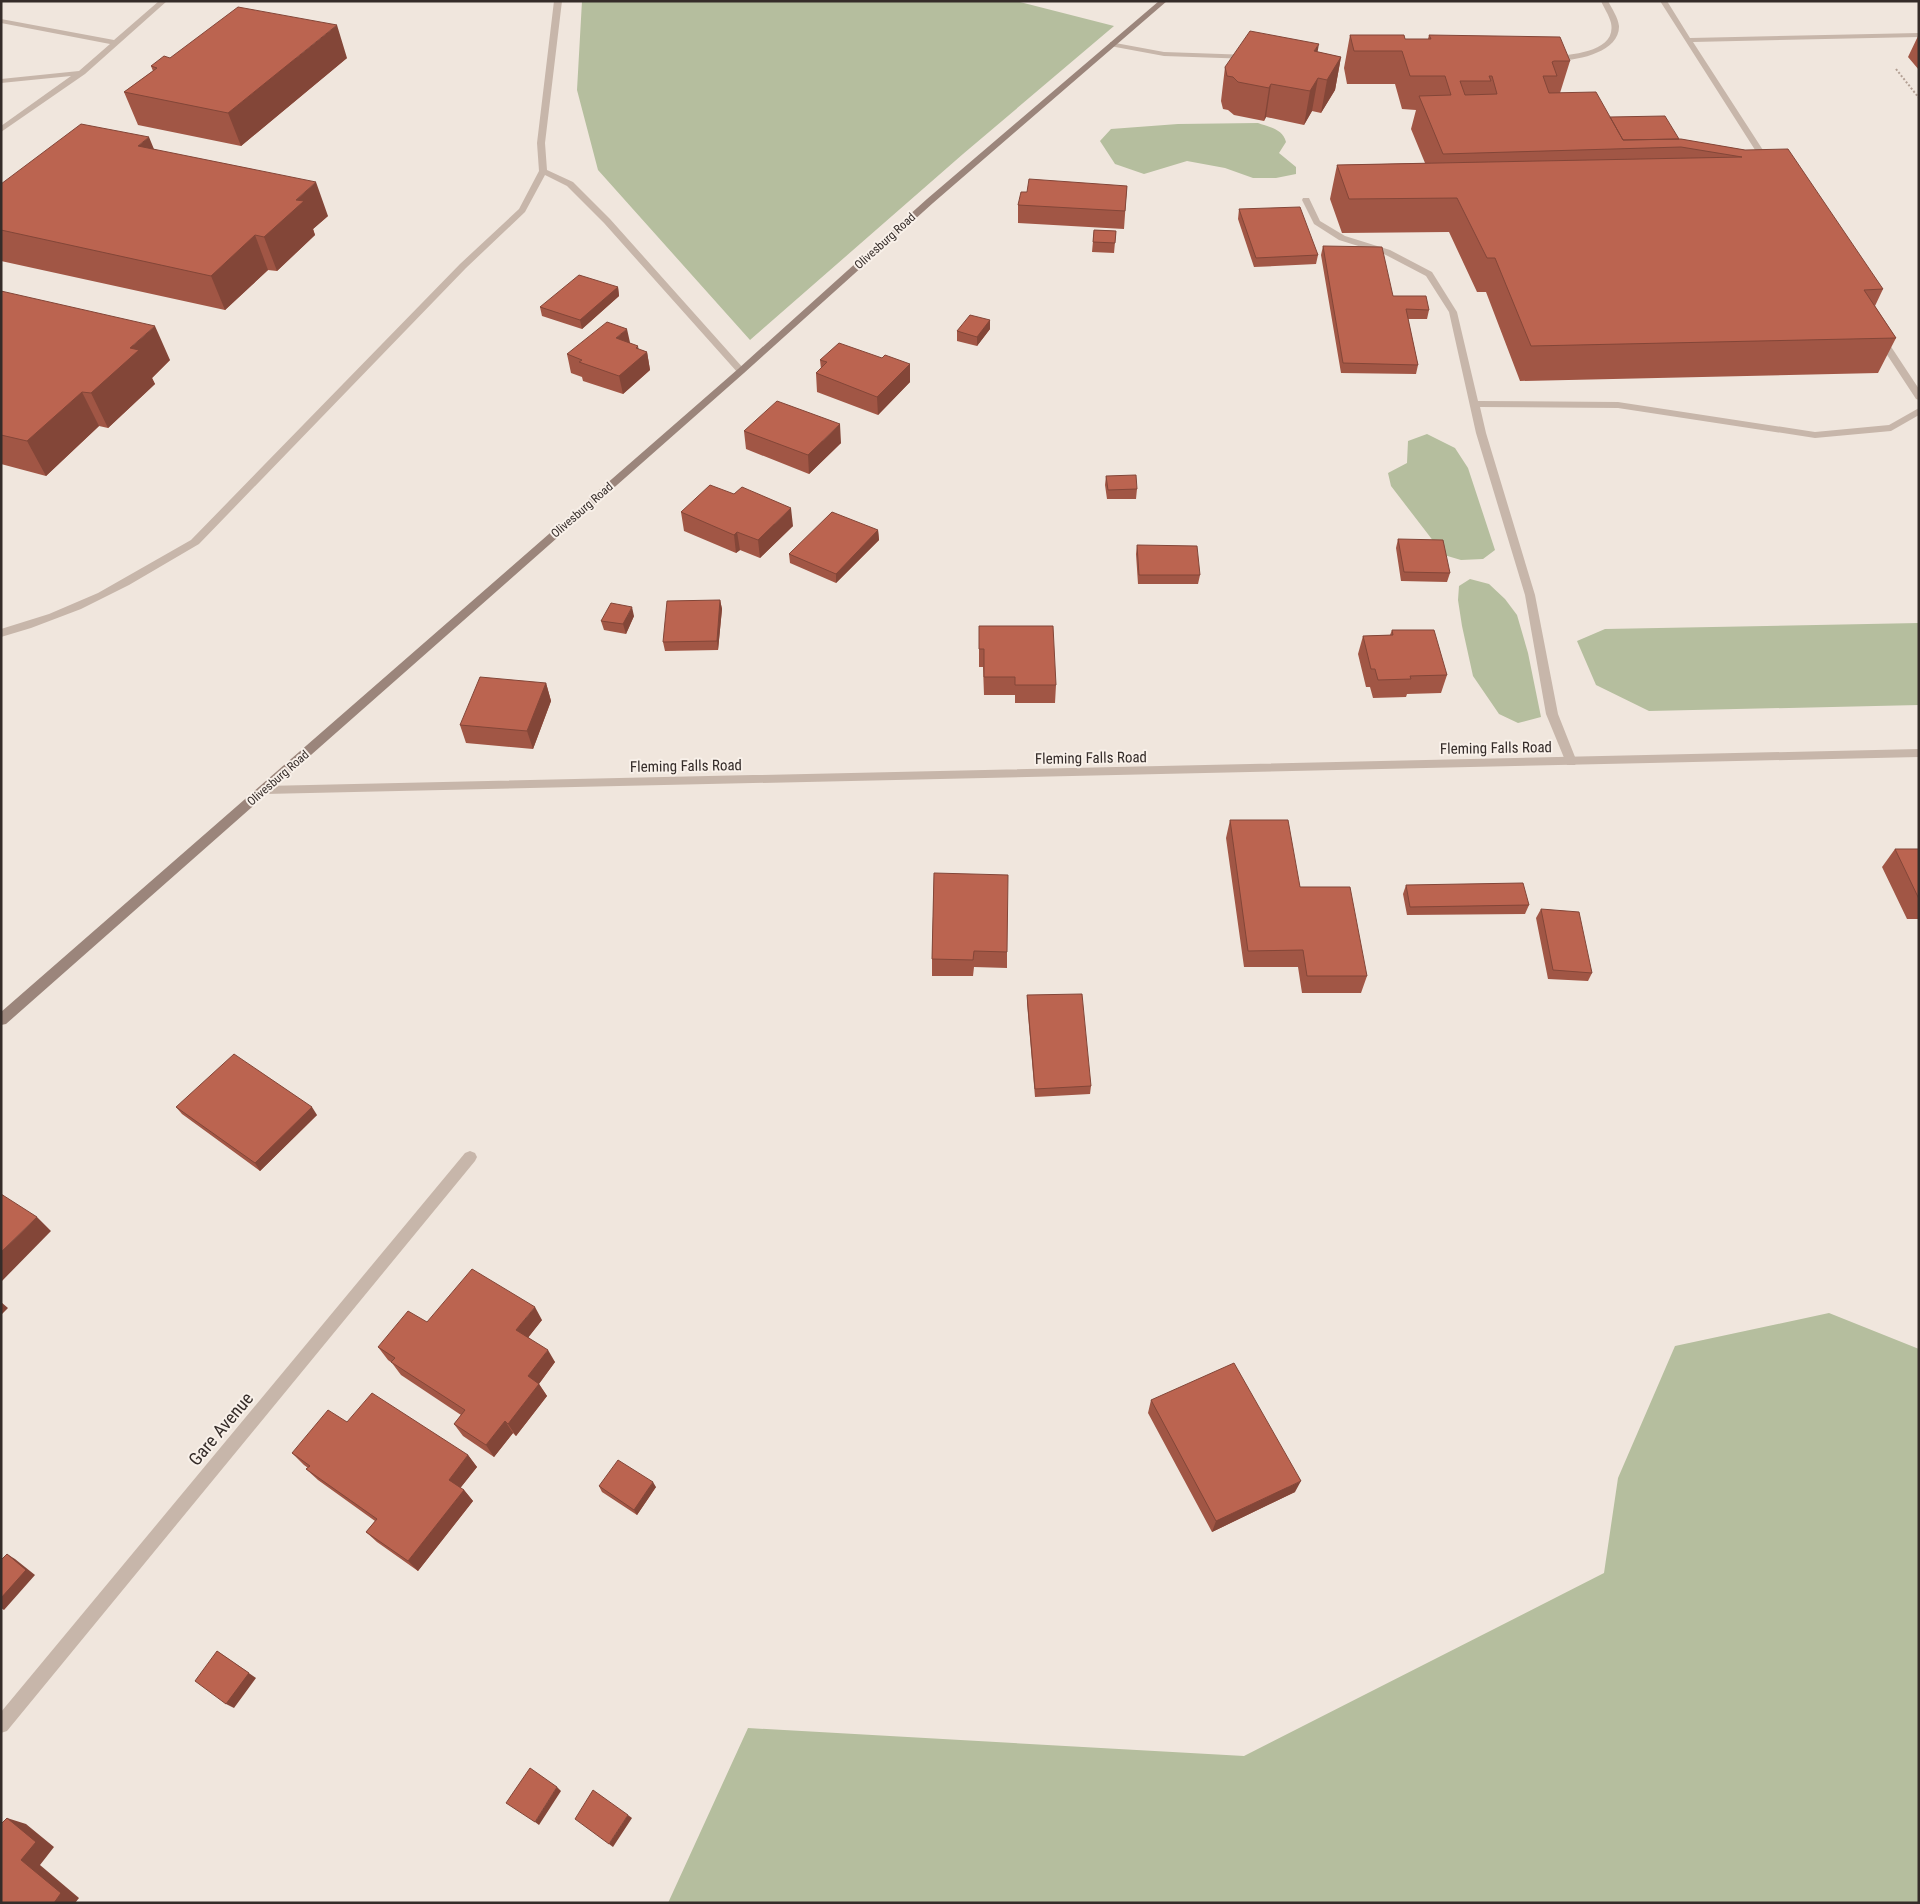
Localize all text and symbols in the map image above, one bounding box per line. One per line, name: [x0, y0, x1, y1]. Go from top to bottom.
street label: Olivesburg Road: [852, 210, 918, 272]
street label: Olivesburg Road: [548, 479, 616, 541]
street label: Fleming Falls Road: [1440, 738, 1552, 758]
street label: Olivesburg Road: [244, 747, 312, 809]
street label: Fleming Falls Road: [1035, 748, 1147, 768]
street label: Fleming Falls Road: [630, 756, 742, 776]
street label: Gare Avenue: [184, 1388, 257, 1470]

